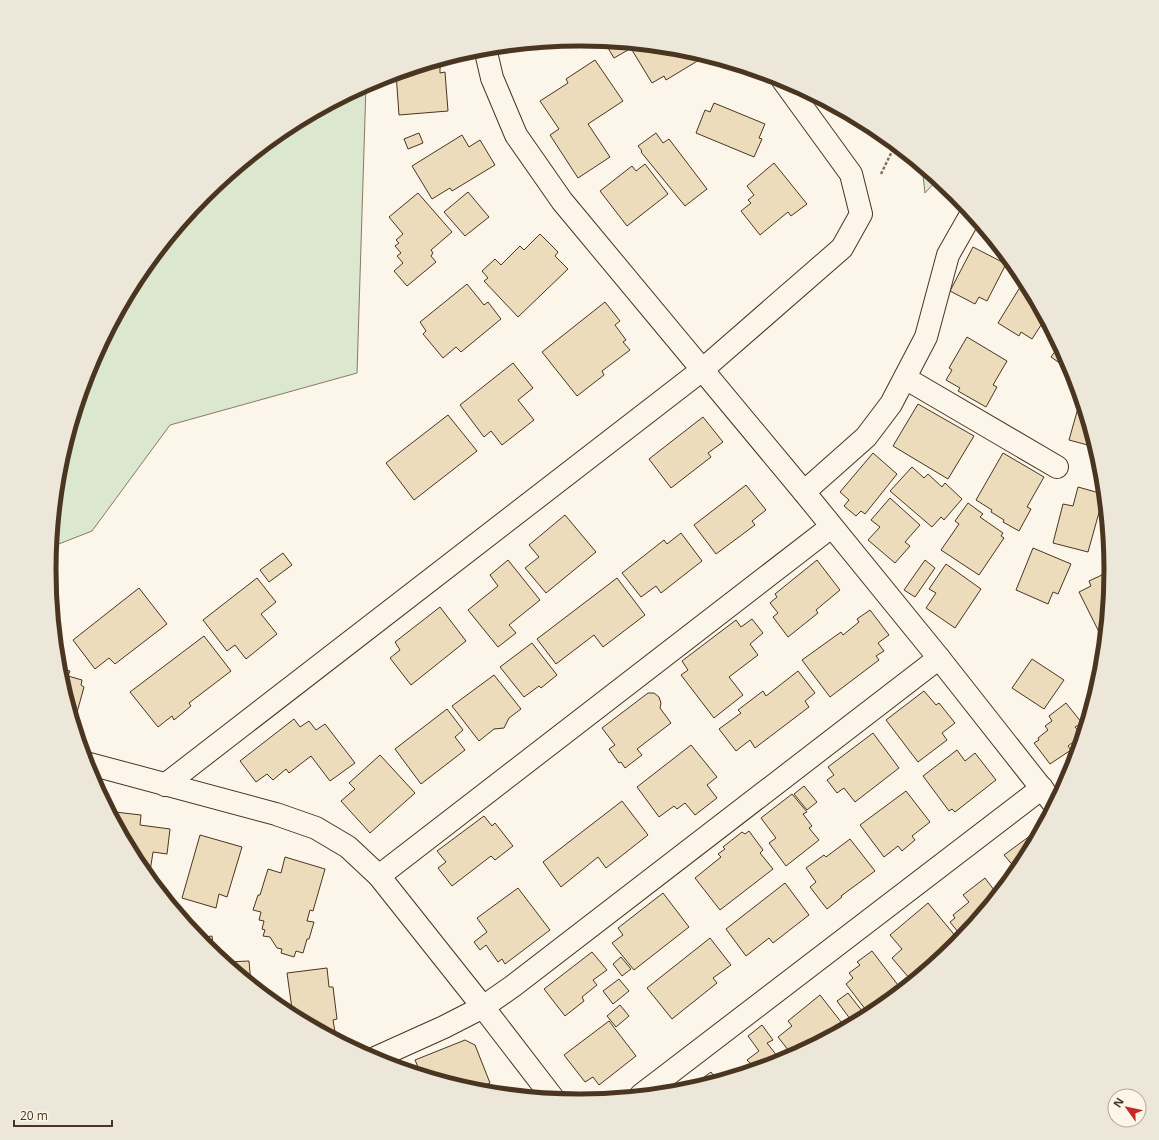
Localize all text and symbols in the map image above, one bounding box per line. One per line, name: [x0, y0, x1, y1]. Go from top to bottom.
north arrow: [1107, 1088, 1147, 1128]
text: N: [1109, 1094, 1127, 1110]
scale bar: [14, 1102, 112, 1128]
text: 20 m: [20, 1107, 48, 1124]

